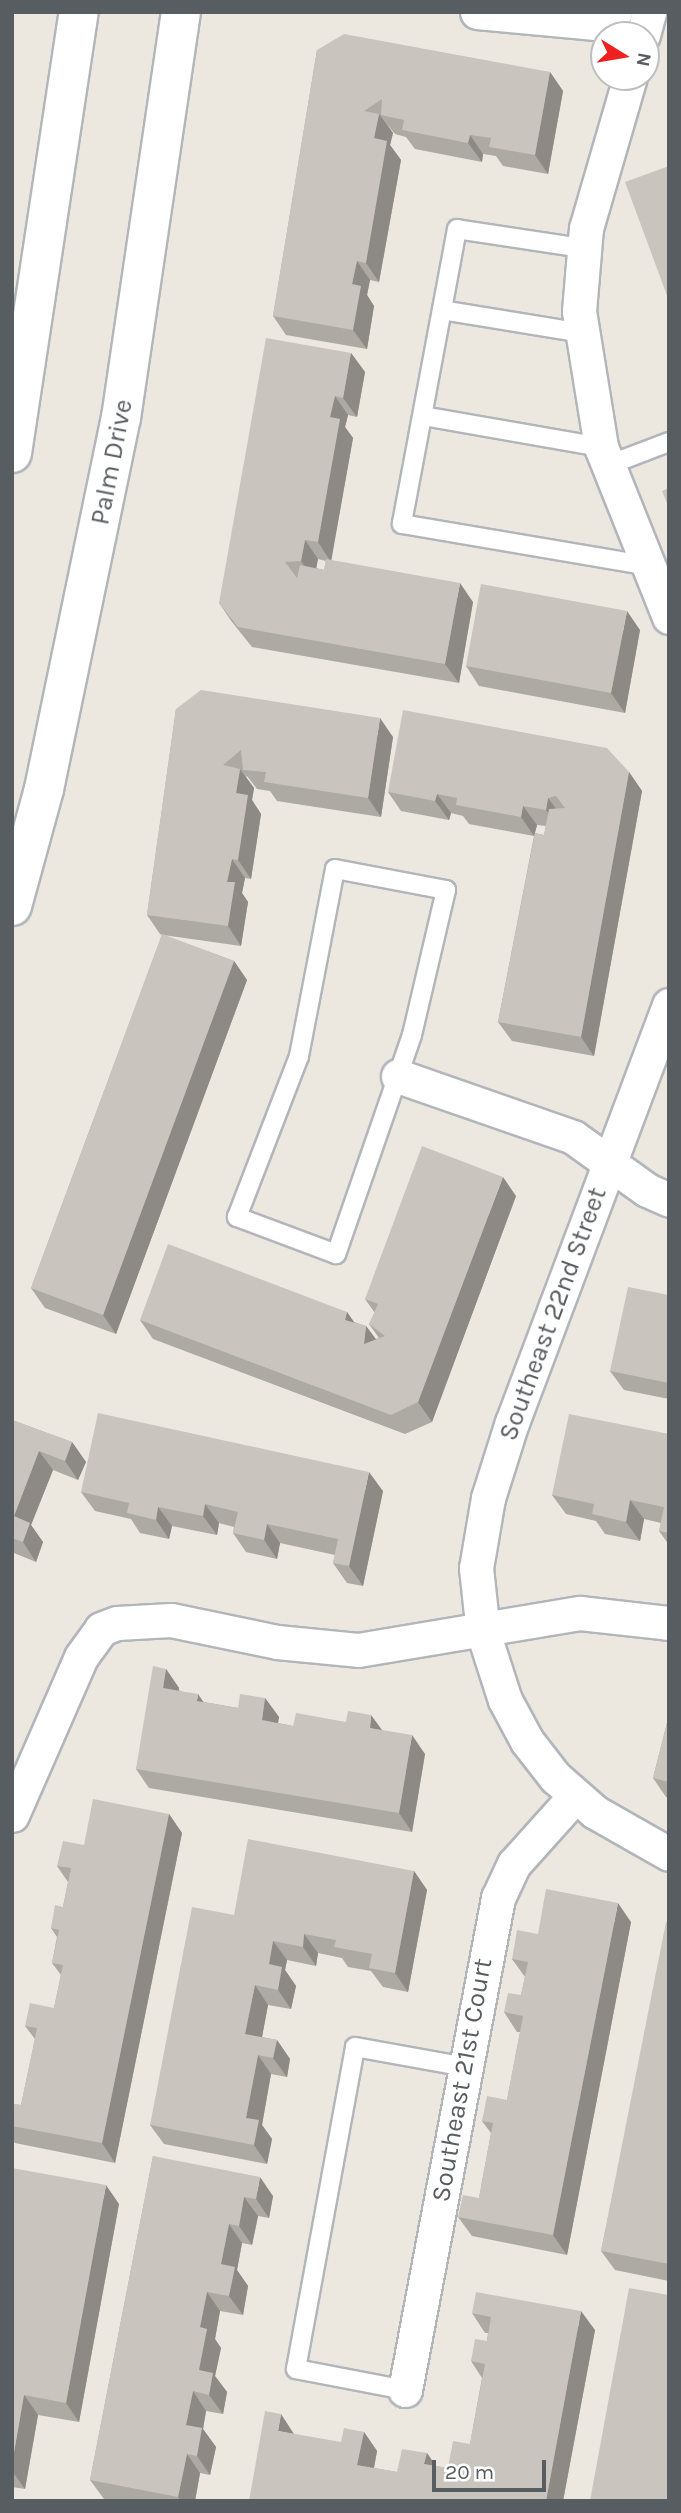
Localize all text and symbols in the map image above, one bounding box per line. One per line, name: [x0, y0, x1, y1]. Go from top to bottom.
north arrow: [590, 21, 660, 91]
text: N: [632, 51, 656, 68]
street label: Palm Drive: [85, 397, 139, 527]
street label: Southeast 22nd Street: [493, 1183, 613, 1445]
street label: Southeast 21st Court: [425, 1956, 499, 2204]
scale bar: [436, 2446, 550, 2490]
text: 20 m: [445, 2460, 494, 2484]

